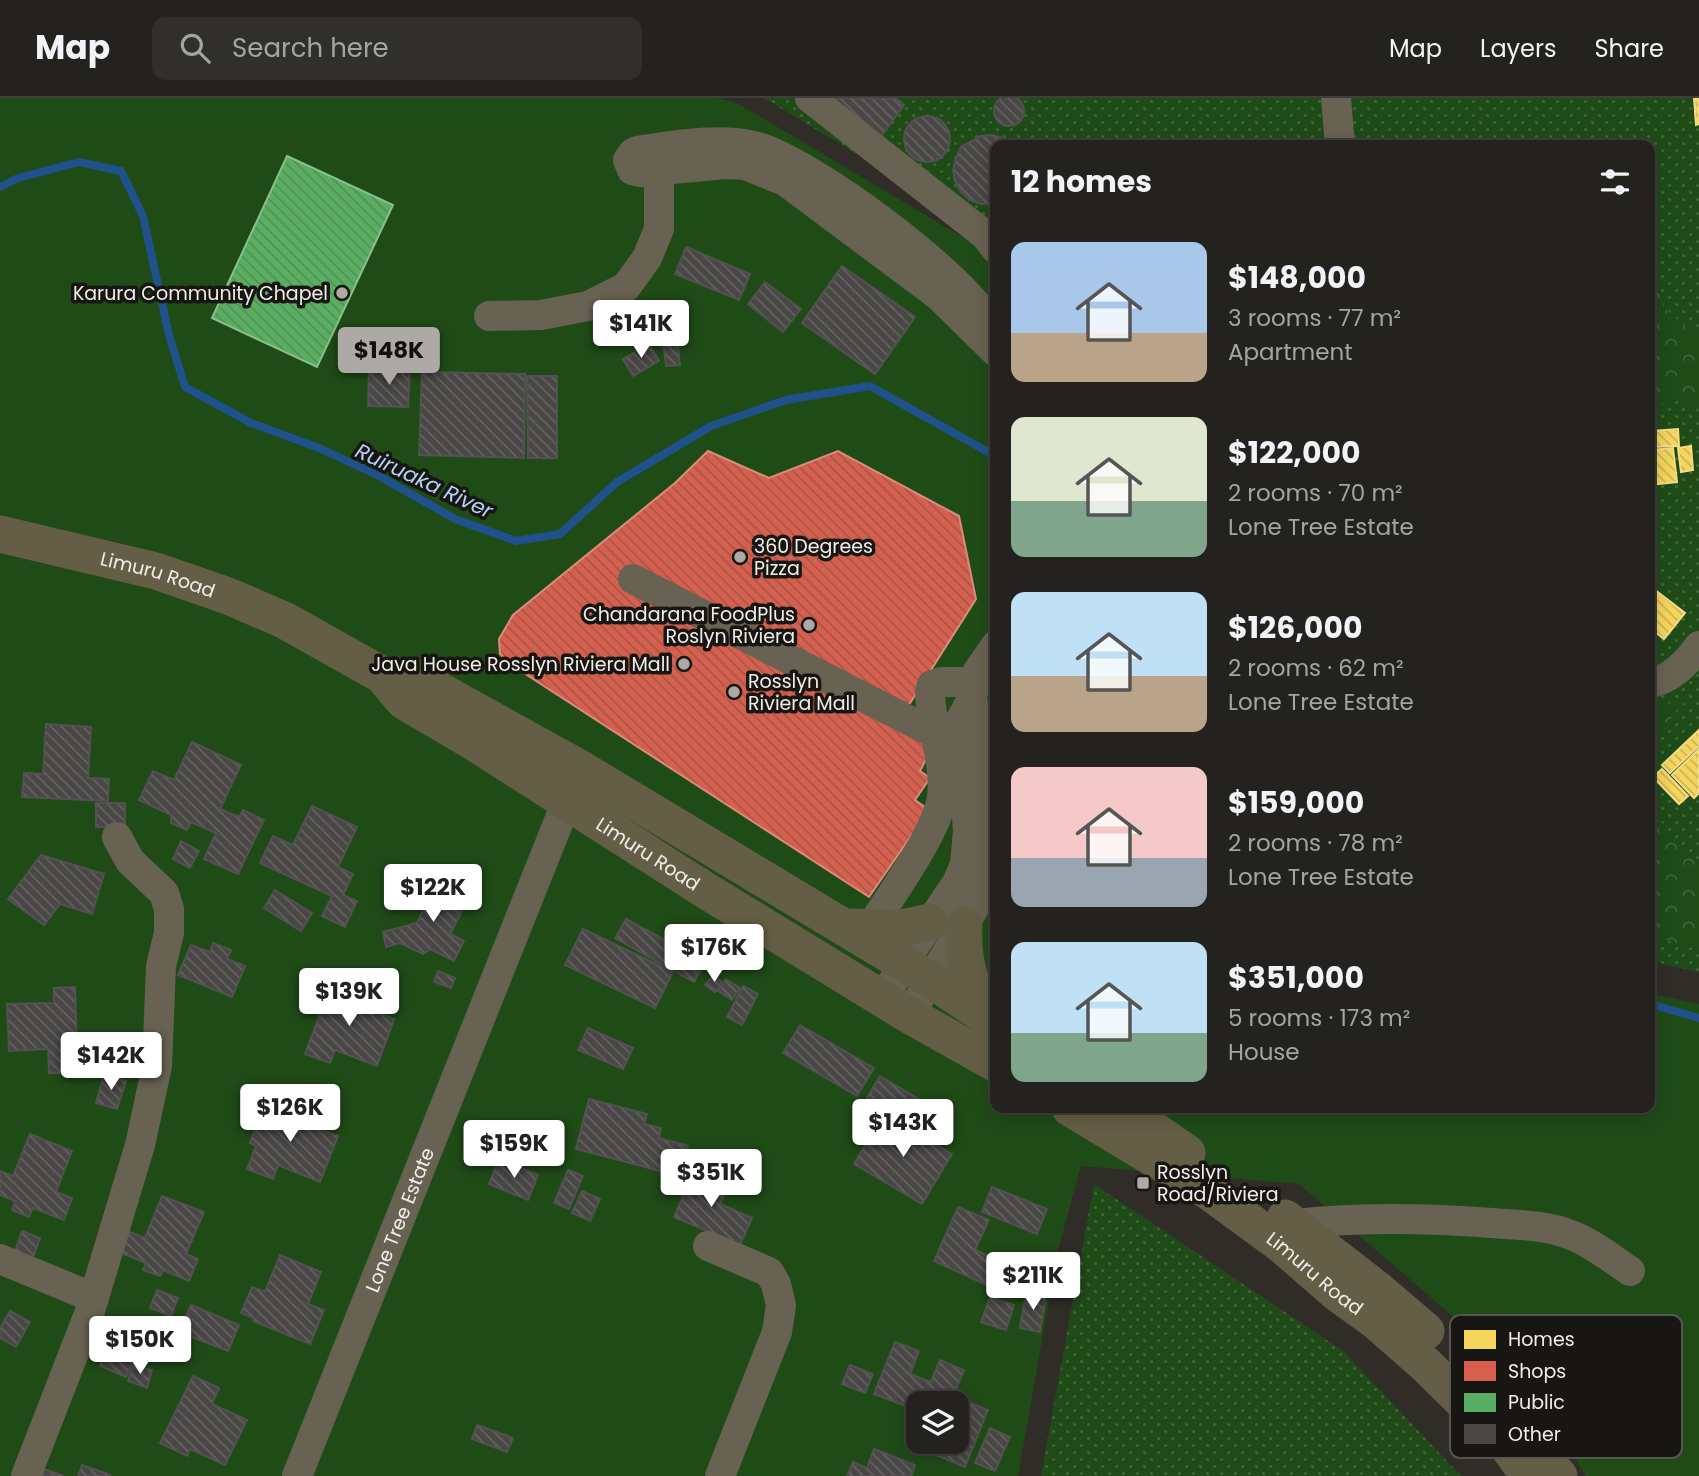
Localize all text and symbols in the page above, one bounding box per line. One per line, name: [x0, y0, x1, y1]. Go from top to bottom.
search box: [152, 17, 642, 80]
text: Map: [35, 24, 110, 71]
icon: search: [176, 29, 214, 67]
text: Search here: [232, 30, 389, 66]
text: Map: [1389, 32, 1442, 65]
text: Layers: [1480, 32, 1556, 65]
text: Share: [1594, 32, 1664, 65]
text: 12 homes: [1011, 160, 1152, 203]
icon: filters: [1596, 163, 1634, 201]
text: $148,000: [1228, 256, 1366, 299]
icon: home: [1067, 270, 1151, 354]
place label: Karura Community Chapel: [73, 280, 328, 307]
marker: Karura Community Chapel: [334, 285, 350, 301]
pin: $141K: [592, 300, 690, 360]
text: 3 rooms · 77 m²: [1228, 302, 1401, 334]
text: $141K: [609, 307, 673, 339]
pin: $148K: [340, 328, 438, 387]
text: $148K: [354, 334, 424, 366]
text: Apartment: [1228, 336, 1353, 368]
text: $122,000: [1228, 431, 1361, 474]
water label: Ruiruaka River: [351, 436, 499, 526]
icon: home: [1067, 445, 1151, 529]
text: 2 rooms · 70 m²: [1228, 477, 1403, 509]
text: Lone Tree Estate: [1228, 511, 1414, 543]
place label: 360 Degrees Pizza: [754, 533, 873, 582]
street label: Limuru Road: [98, 545, 219, 605]
marker: 360 Degrees Pizza: [732, 549, 748, 565]
place label: Chandarana FoodPlus Roslyn Riviera: [583, 601, 795, 650]
text: $126,000: [1228, 606, 1363, 649]
marker: Chandarana FoodPlus Roslyn Riviera: [801, 617, 817, 633]
icon: home: [1067, 620, 1151, 704]
place label: Java House Rosslyn Riviera Mall: [371, 651, 670, 678]
text: 2 rooms · 62 m²: [1228, 652, 1404, 684]
marker: Java House Rosslyn Riviera Mall: [676, 656, 692, 672]
place label: Rosslyn Riviera Mall: [748, 668, 855, 717]
marker: Rosslyn Riviera Mall: [726, 684, 742, 700]
text: Lone Tree Estate: [1228, 686, 1414, 718]
text: $159,000: [1228, 781, 1364, 824]
icon: home: [1067, 795, 1151, 879]
street label: Limuru Road: [591, 811, 705, 897]
text: 2 rooms · 78 m²: [1228, 827, 1403, 859]
text: Lone Tree Estate: [1228, 861, 1414, 893]
pin: $122K: [384, 864, 482, 924]
text: $122K: [400, 871, 466, 903]
pin: $176K: [665, 924, 763, 984]
text: $176K: [681, 931, 747, 963]
text: $351,000: [1228, 956, 1364, 999]
pin: $139K: [300, 968, 398, 1028]
icon: home: [1067, 970, 1151, 1054]
text: $139K: [315, 975, 383, 1007]
text: 5 rooms · 173 m²: [1228, 1002, 1410, 1034]
pin: $142K: [62, 1032, 160, 1092]
text: House: [1228, 1036, 1300, 1068]
text: $142K: [77, 1039, 145, 1071]
pin: $126K: [241, 1084, 339, 1144]
text: $126K: [256, 1091, 324, 1123]
pin: $143K: [854, 1100, 952, 1159]
text: $143K: [868, 1106, 938, 1138]
pin: $159K: [465, 1121, 563, 1180]
text: $159K: [480, 1127, 548, 1159]
street label: Lone Tree Estate: [359, 1144, 441, 1296]
pin: $351K: [662, 1150, 760, 1209]
text: $351K: [677, 1156, 745, 1188]
place label: Rosslyn Road/Riviera: [1157, 1159, 1279, 1208]
marker: Rosslyn Road/Riviera: [1135, 1175, 1151, 1191]
street label: Limuru Road: [1261, 1225, 1369, 1322]
pin: $211K: [984, 1252, 1082, 1312]
text: $211K: [1002, 1259, 1064, 1291]
legend: [1450, 1315, 1682, 1458]
pin: $150K: [91, 1316, 189, 1376]
text: $150K: [105, 1323, 175, 1355]
text: Homes: [1508, 1326, 1575, 1353]
text: Shops: [1508, 1358, 1566, 1385]
text: Public: [1508, 1389, 1565, 1416]
map controls: [906, 1391, 969, 1454]
button: layers: [906, 1391, 969, 1454]
text: Other: [1508, 1421, 1561, 1448]

